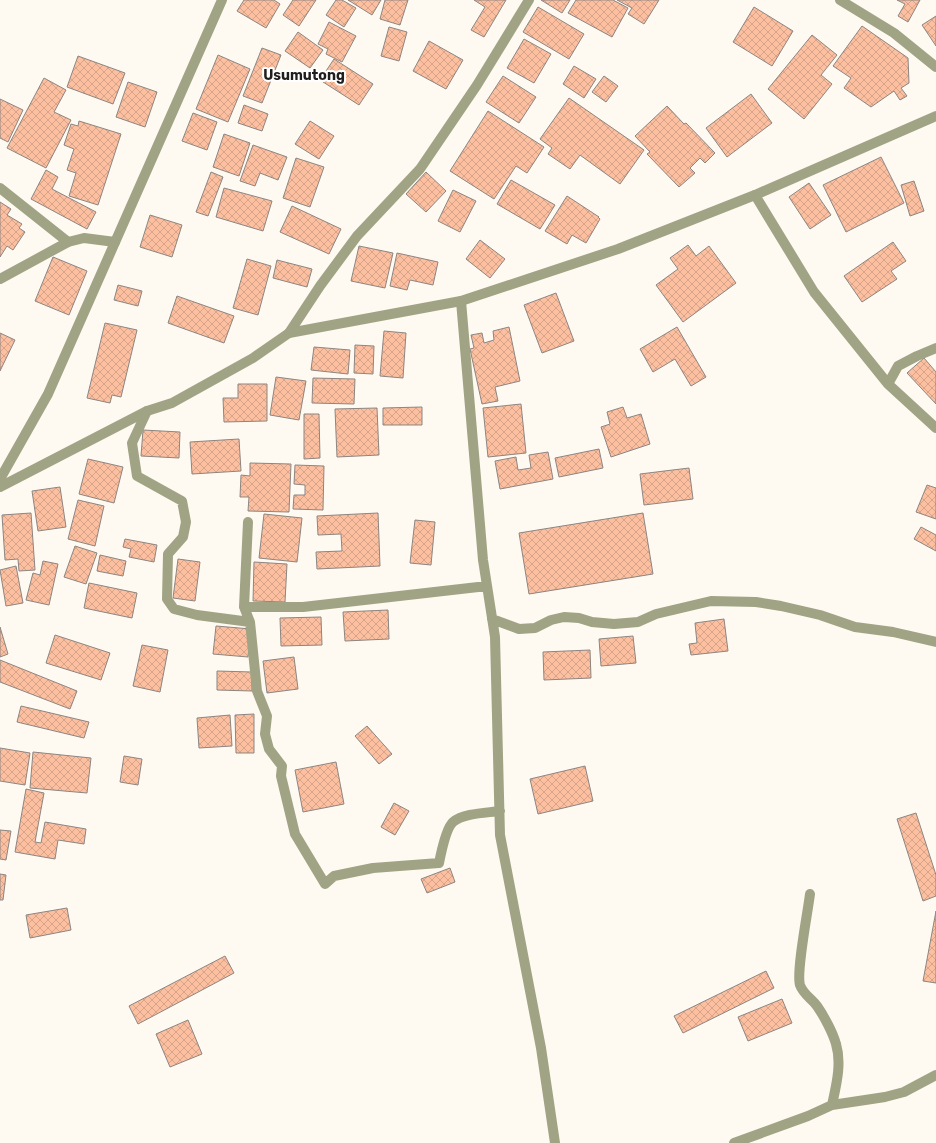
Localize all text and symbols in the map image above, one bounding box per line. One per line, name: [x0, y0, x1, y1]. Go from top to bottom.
district label: Usumutong: [263, 67, 345, 84]

